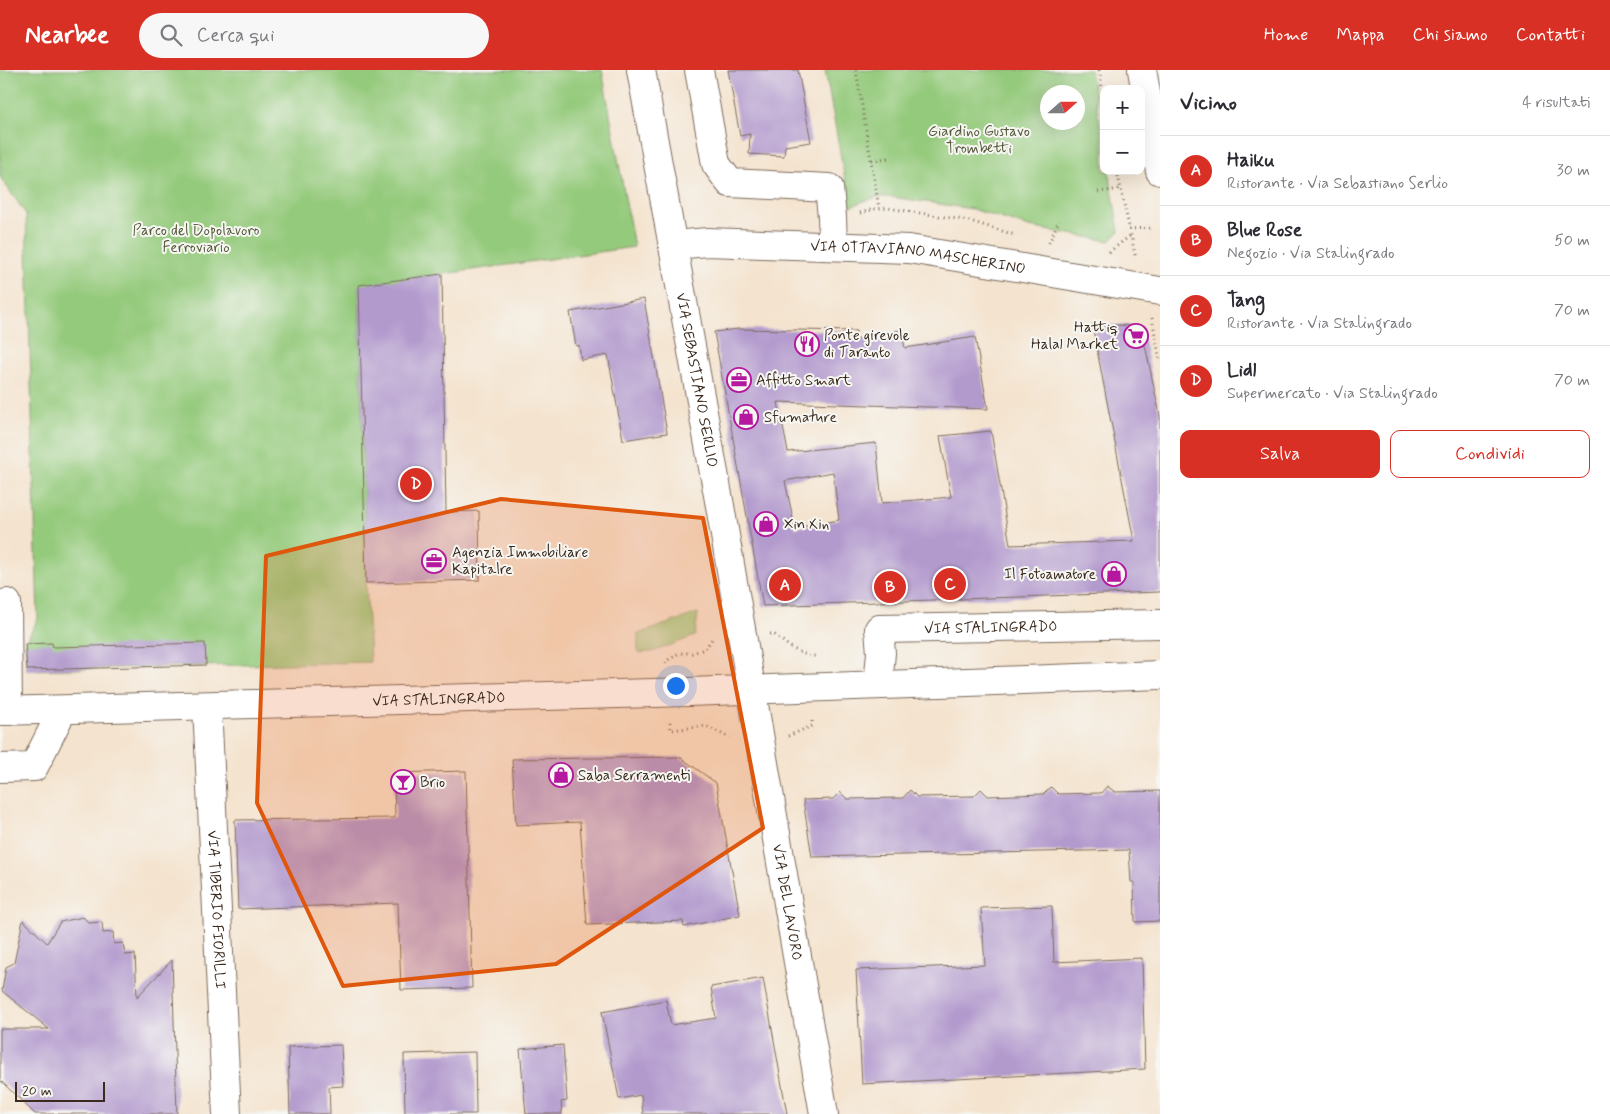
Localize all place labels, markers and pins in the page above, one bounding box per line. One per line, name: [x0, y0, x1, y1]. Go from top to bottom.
place label: Hattiq Halal Market: [1031, 318, 1118, 355]
supermarket icon: Hattiq Halal Market: [1123, 323, 1149, 349]
place label: Ponte girevole di Taranto: [824, 326, 910, 363]
restaurant icon: Ponte girevole di Taranto: [794, 331, 820, 357]
office icon: Affitto Smart: [726, 367, 752, 393]
place label: Affitto Smart: [756, 371, 851, 391]
shop icon: Sfumature: [733, 404, 759, 430]
place label: Sfumature: [764, 408, 837, 428]
pin: D: [400, 465, 432, 503]
shop icon: Xin Xin: [753, 511, 779, 537]
place label: Xin Xin: [784, 515, 829, 535]
place label: Agenzia Immobiliare Kapitalre: [452, 543, 588, 580]
office icon: Agenzia Immobiliare Kapitalre: [421, 548, 447, 574]
shop icon: Il Fotoamatore: [1101, 561, 1127, 587]
pin: C: [934, 565, 966, 603]
place label: Il Fotoamatore: [1004, 565, 1096, 585]
pin: A: [769, 566, 801, 604]
pin: B: [874, 568, 906, 606]
shop icon: Saba Serramenti: [548, 762, 574, 788]
place label: Saba Serramenti: [578, 766, 691, 786]
bar icon: Brio: [390, 769, 416, 795]
place label: Brio: [420, 773, 445, 793]

